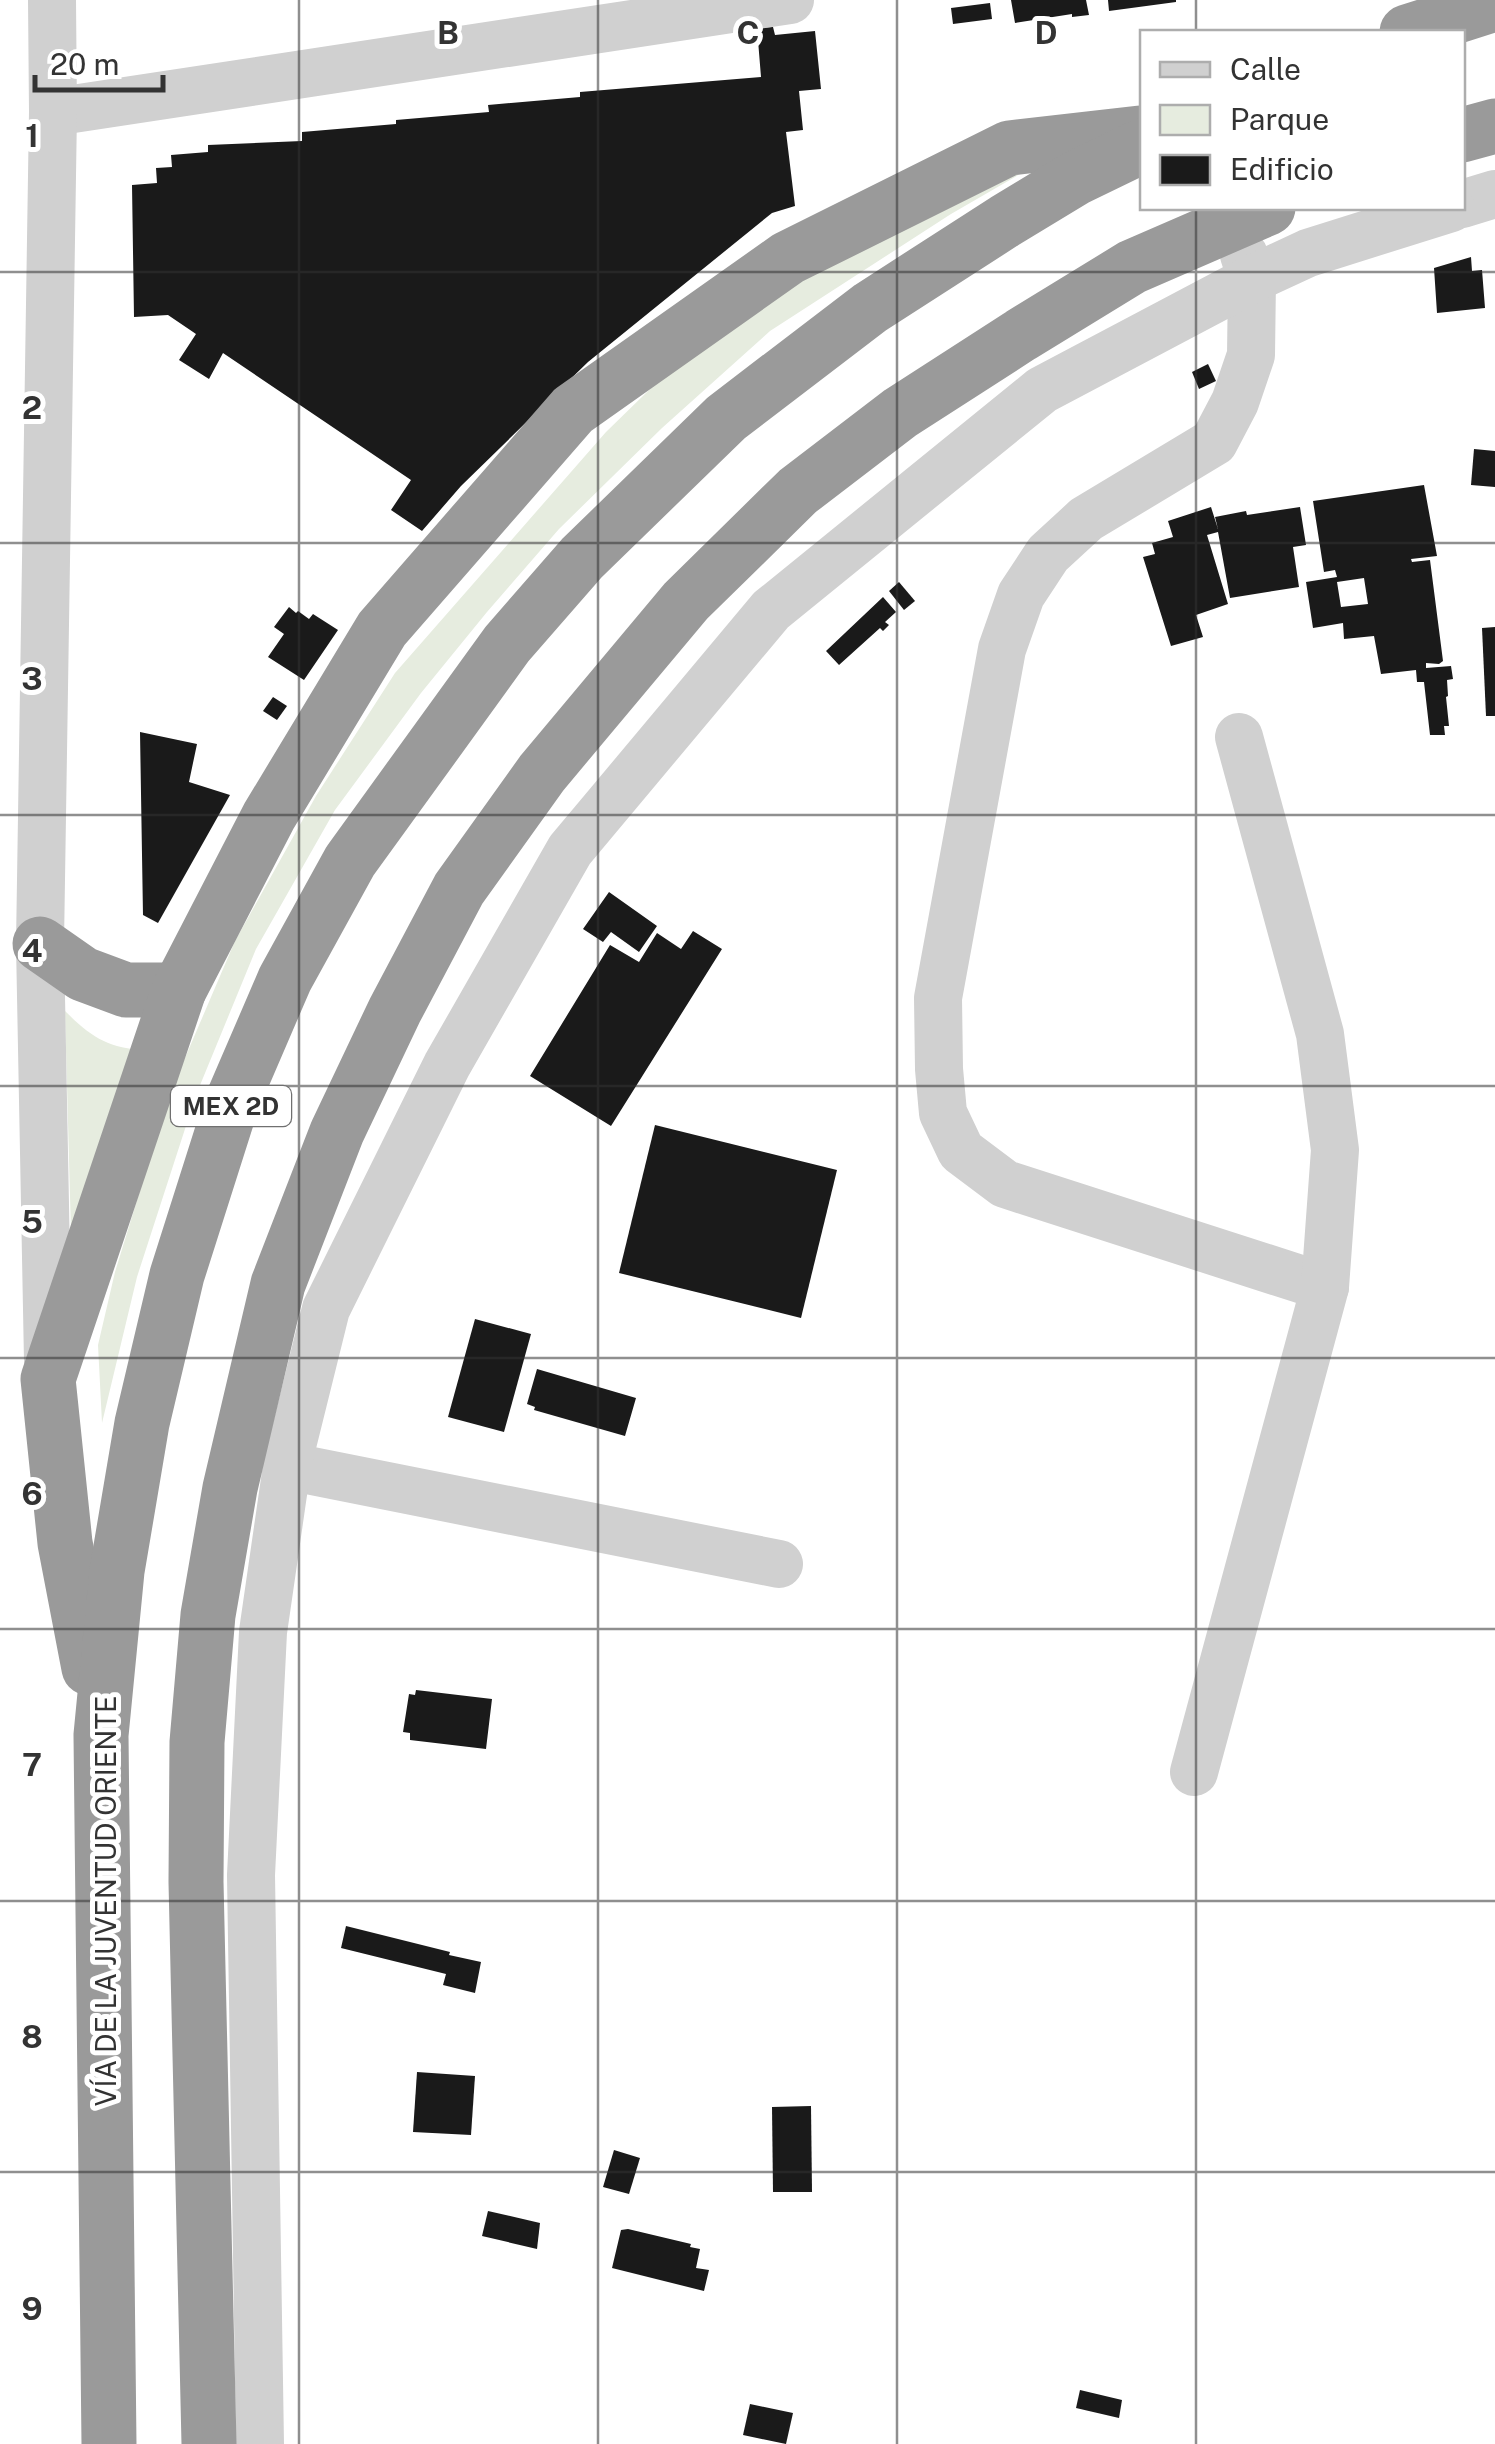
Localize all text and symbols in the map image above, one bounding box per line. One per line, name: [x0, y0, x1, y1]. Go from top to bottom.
text: B: [437, 14, 459, 51]
text: C: [737, 14, 759, 51]
text: D: [1034, 14, 1058, 51]
scale bar: [35, 30, 162, 92]
legend: [1140, 30, 1465, 210]
text: 20 m: [50, 46, 119, 82]
text: Calle: [1230, 51, 1301, 87]
text: Parque: [1230, 101, 1329, 137]
text: 1: [25, 117, 39, 154]
text: Edificio: [1230, 151, 1334, 187]
text: 2: [22, 389, 42, 426]
text: 3: [21, 660, 43, 697]
text: 4: [22, 932, 43, 969]
road number: MEX 2D: [171, 1086, 291, 1126]
text: 5: [21, 1203, 43, 1240]
text: 6: [21, 1475, 43, 1512]
street label: VÍA DE LA JUVENTUD ORIENTE: [89, 1696, 122, 2106]
text: 7: [22, 1746, 42, 1783]
text: 8: [21, 2018, 43, 2055]
text: 9: [21, 2290, 43, 2327]

